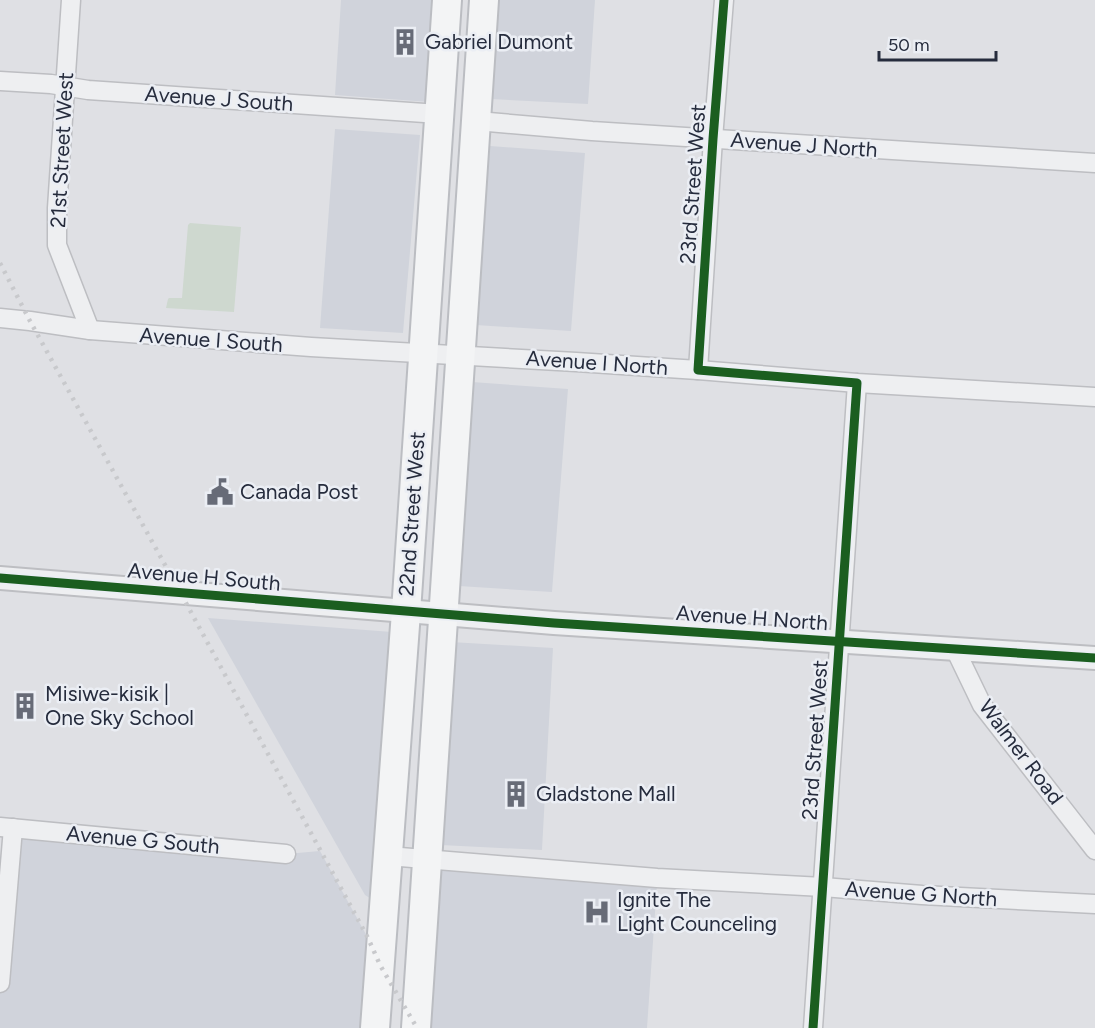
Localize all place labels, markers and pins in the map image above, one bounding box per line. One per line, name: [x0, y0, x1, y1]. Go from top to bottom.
building icon: Gabriel Dumont: [390, 27, 420, 57]
place label: Gabriel Dumont: [425, 29, 573, 54]
public building icon: Canada Post: [205, 477, 235, 507]
place label: Canada Post: [240, 479, 358, 504]
place label: Misiwe-kisik | One Sky School: [45, 681, 194, 730]
building icon: Misiwe-kisik | One Sky School: [10, 691, 40, 721]
building icon: Gladstone Mall: [501, 779, 531, 809]
place label: Gladstone Mall: [536, 781, 676, 806]
place label: Ignite The Light Counceling: [617, 887, 777, 936]
hospital icon: Ignite The Light Counceling: [582, 897, 612, 927]

